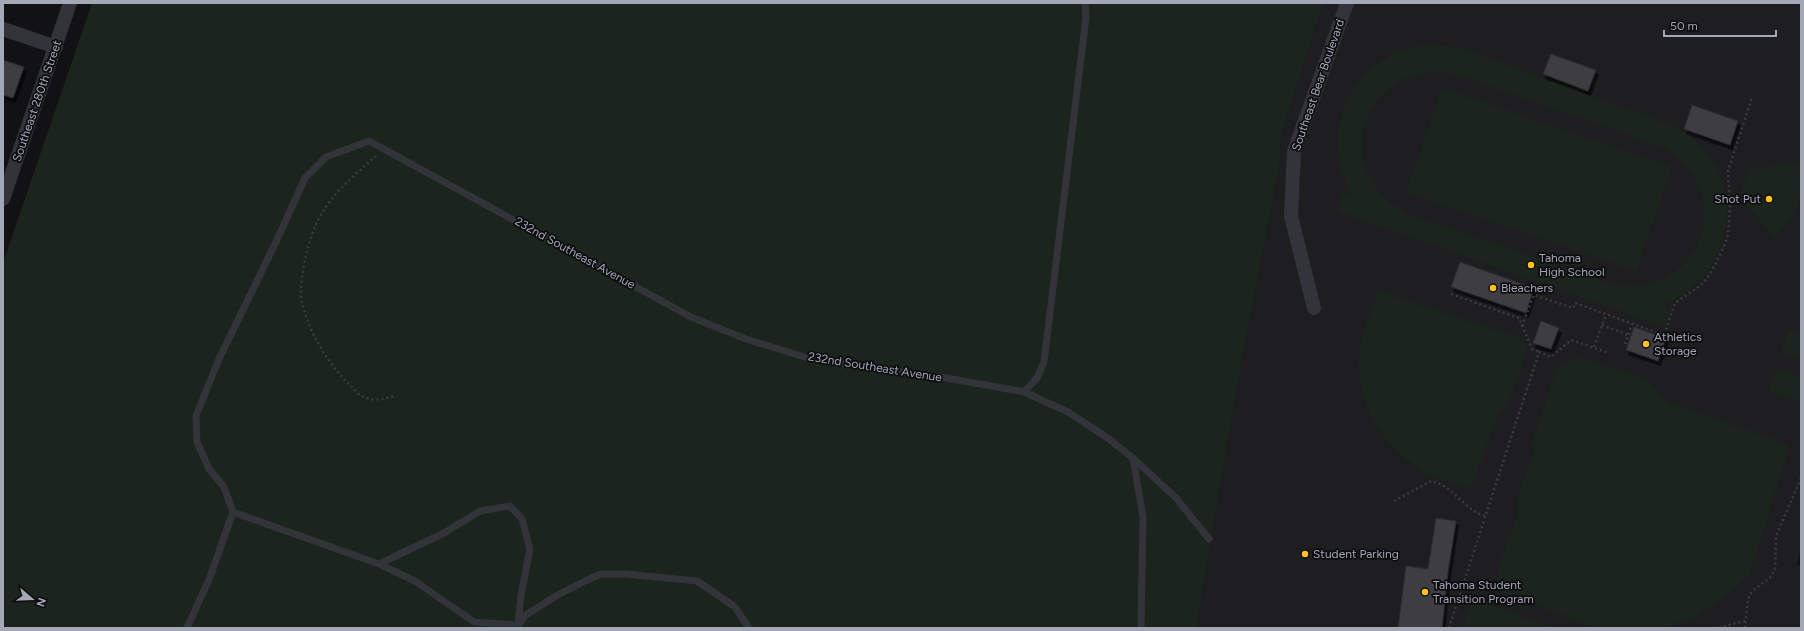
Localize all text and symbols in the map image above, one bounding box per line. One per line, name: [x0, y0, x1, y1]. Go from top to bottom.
scale bar: [1664, 12, 1776, 38]
street label: Southeast Bear Boulevard: [1289, 17, 1347, 153]
text: 50 m: [1670, 19, 1698, 33]
street label: Southeast 280th Street: [10, 38, 65, 164]
place label: Shot Put: [1714, 192, 1761, 206]
marker: Shot Put: [1764, 194, 1774, 204]
street label: 232nd Southeast Avenue: [512, 214, 638, 292]
place label: Tahoma High School: [1539, 251, 1605, 279]
marker: Tahoma High School: [1526, 260, 1536, 270]
place label: Bleachers: [1501, 281, 1553, 295]
marker: Bleachers: [1488, 283, 1498, 293]
place label: Athletics Storage: [1654, 330, 1702, 358]
marker: Athletics Storage: [1641, 339, 1651, 349]
street label: 232nd Southeast Avenue: [807, 350, 943, 385]
place label: Student Parking: [1313, 547, 1399, 561]
marker: Student Parking: [1300, 549, 1310, 559]
place label: Tahoma Student Transition Program: [1433, 578, 1534, 606]
north arrow: [12, 579, 52, 619]
marker: Tahoma Student Transition Program: [1420, 587, 1430, 597]
text: N: [33, 596, 49, 608]

